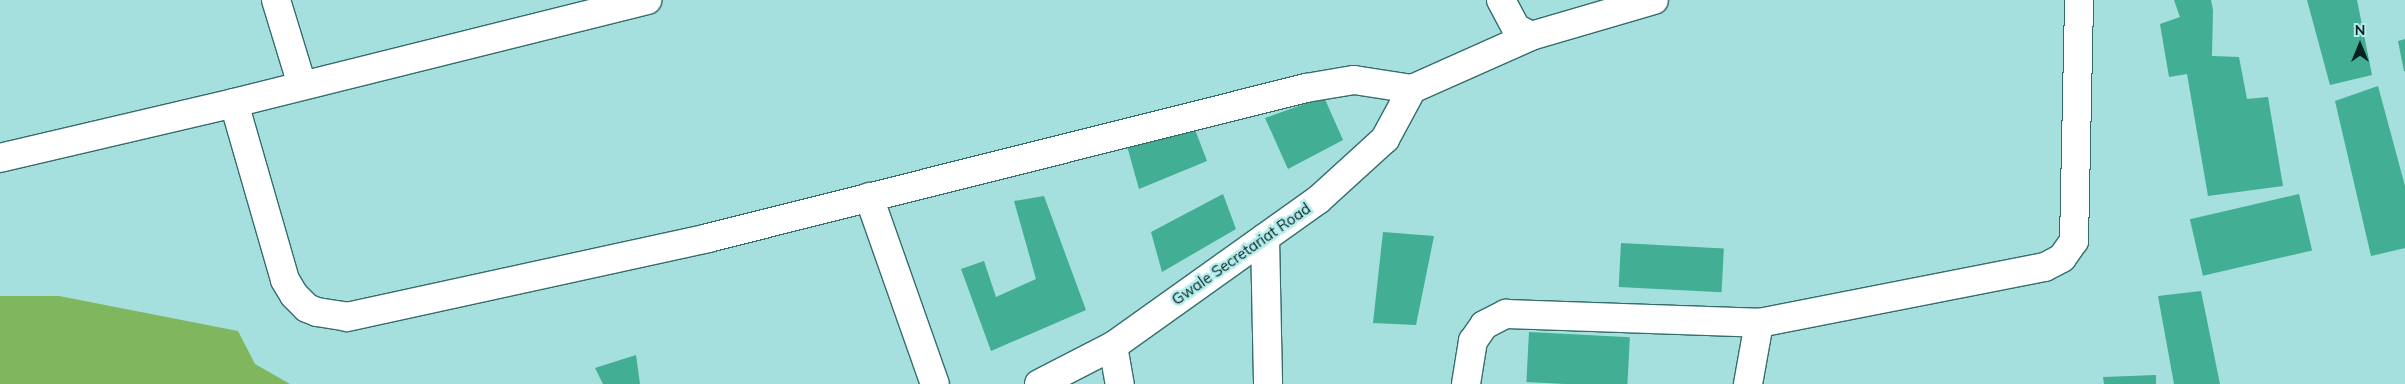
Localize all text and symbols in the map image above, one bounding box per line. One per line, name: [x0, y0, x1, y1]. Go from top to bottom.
north arrow: [2335, 20, 2385, 70]
text: N: [2355, 21, 2365, 39]
street label: Gwale Secretariat Road: [1168, 199, 1314, 309]

